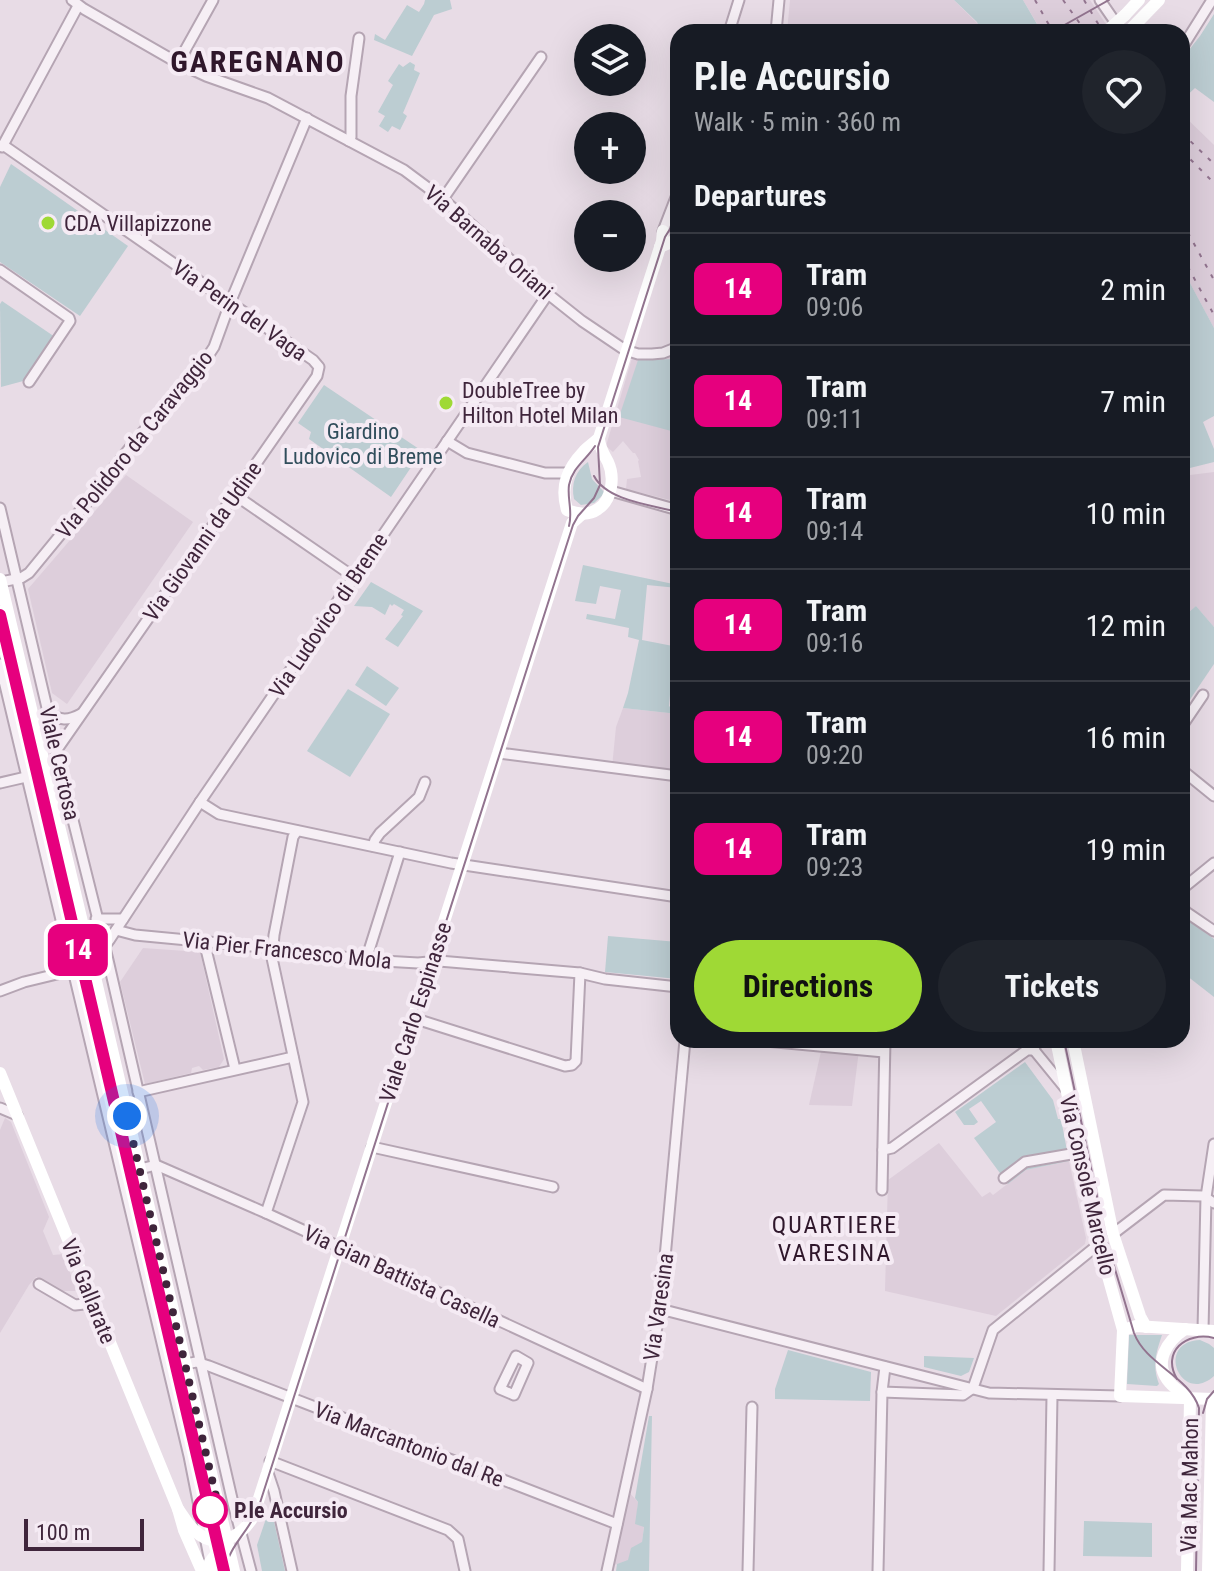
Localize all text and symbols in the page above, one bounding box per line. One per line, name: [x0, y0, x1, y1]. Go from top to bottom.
map controls: [574, 24, 646, 272]
button: layers: [574, 24, 646, 96]
district label: GAREGNANO: [170, 44, 346, 79]
button: heart: [1082, 50, 1166, 134]
text: P.le Accursio: [694, 55, 890, 99]
text: Walk · 5 min · 360 m: [694, 107, 901, 137]
button: +: [574, 112, 646, 184]
text: Departures: [694, 178, 827, 213]
street label: Via Barnaba Oriani: [420, 180, 558, 305]
button: −: [574, 200, 646, 272]
place label: CDA Villapizzone: [64, 211, 212, 236]
marker: CDA Villapizzone: [39, 214, 57, 232]
street label: Via Perin del Vaga: [168, 255, 312, 366]
text: Tram: [806, 257, 867, 292]
text: 14: [724, 272, 752, 305]
text: 2 min: [1100, 272, 1166, 307]
text: 09:06: [806, 292, 863, 322]
street label: Via Polidoro da Caravaggio: [51, 345, 218, 543]
text: Tram: [806, 369, 867, 404]
place label: DoubleTree by Hilton Hotel Milan: [462, 378, 618, 428]
text: 14: [724, 384, 752, 417]
text: 7 min: [1100, 384, 1166, 419]
marker: DoubleTree by Hilton Hotel Milan: [437, 394, 455, 412]
text: 09:11: [806, 404, 863, 434]
park label: Giardino Ludovico di Breme: [283, 419, 443, 469]
street label: Via Giovanni da Udine: [138, 457, 267, 626]
text: Tram: [806, 481, 867, 516]
text: 14: [724, 496, 752, 529]
text: 10 min: [1085, 496, 1166, 531]
text: 09:14: [806, 516, 863, 546]
street label: Via Ludovico di Breme: [264, 528, 393, 702]
text: Tram: [806, 593, 867, 628]
text: 14: [724, 608, 752, 641]
text: 12 min: [1085, 608, 1166, 643]
text: 09:16: [806, 628, 863, 658]
street label: Viale Certosa: [34, 704, 85, 823]
text: Tram: [806, 705, 867, 740]
text: 14: [724, 720, 752, 753]
text: 16 min: [1085, 720, 1166, 755]
text: 09:20: [806, 740, 863, 770]
text: Tram: [806, 817, 867, 852]
text: 14: [724, 832, 752, 865]
text: 19 min: [1085, 832, 1166, 867]
text: 09:23: [806, 852, 863, 882]
street label: Viale Carlo Espinasse: [375, 919, 456, 1105]
line badge: 14: [42, 924, 114, 976]
street label: Via Pier Francesco Mola: [181, 927, 393, 974]
text: 14: [64, 933, 92, 966]
button: Directions: [694, 940, 922, 1032]
button: Tickets: [938, 940, 1166, 1032]
street label: Via Console Marcello: [1055, 1093, 1120, 1278]
your location: [107, 1096, 147, 1136]
district label: QUARTIERE VARESINA: [772, 1211, 898, 1267]
street label: Via Gian Battista Casella: [300, 1220, 504, 1333]
street label: Via Gallarate: [56, 1235, 121, 1347]
street label: Via Varesina: [639, 1252, 678, 1363]
street label: Via Marcantonio dal Re: [311, 1397, 507, 1492]
street label: Via Mac Mahon: [1176, 1417, 1203, 1553]
marker: P.le Accursio: [193, 1493, 227, 1527]
place label: P.le Accursio: [234, 1498, 348, 1523]
scale bar: [24, 1515, 144, 1551]
text: 100 m: [36, 1520, 90, 1545]

